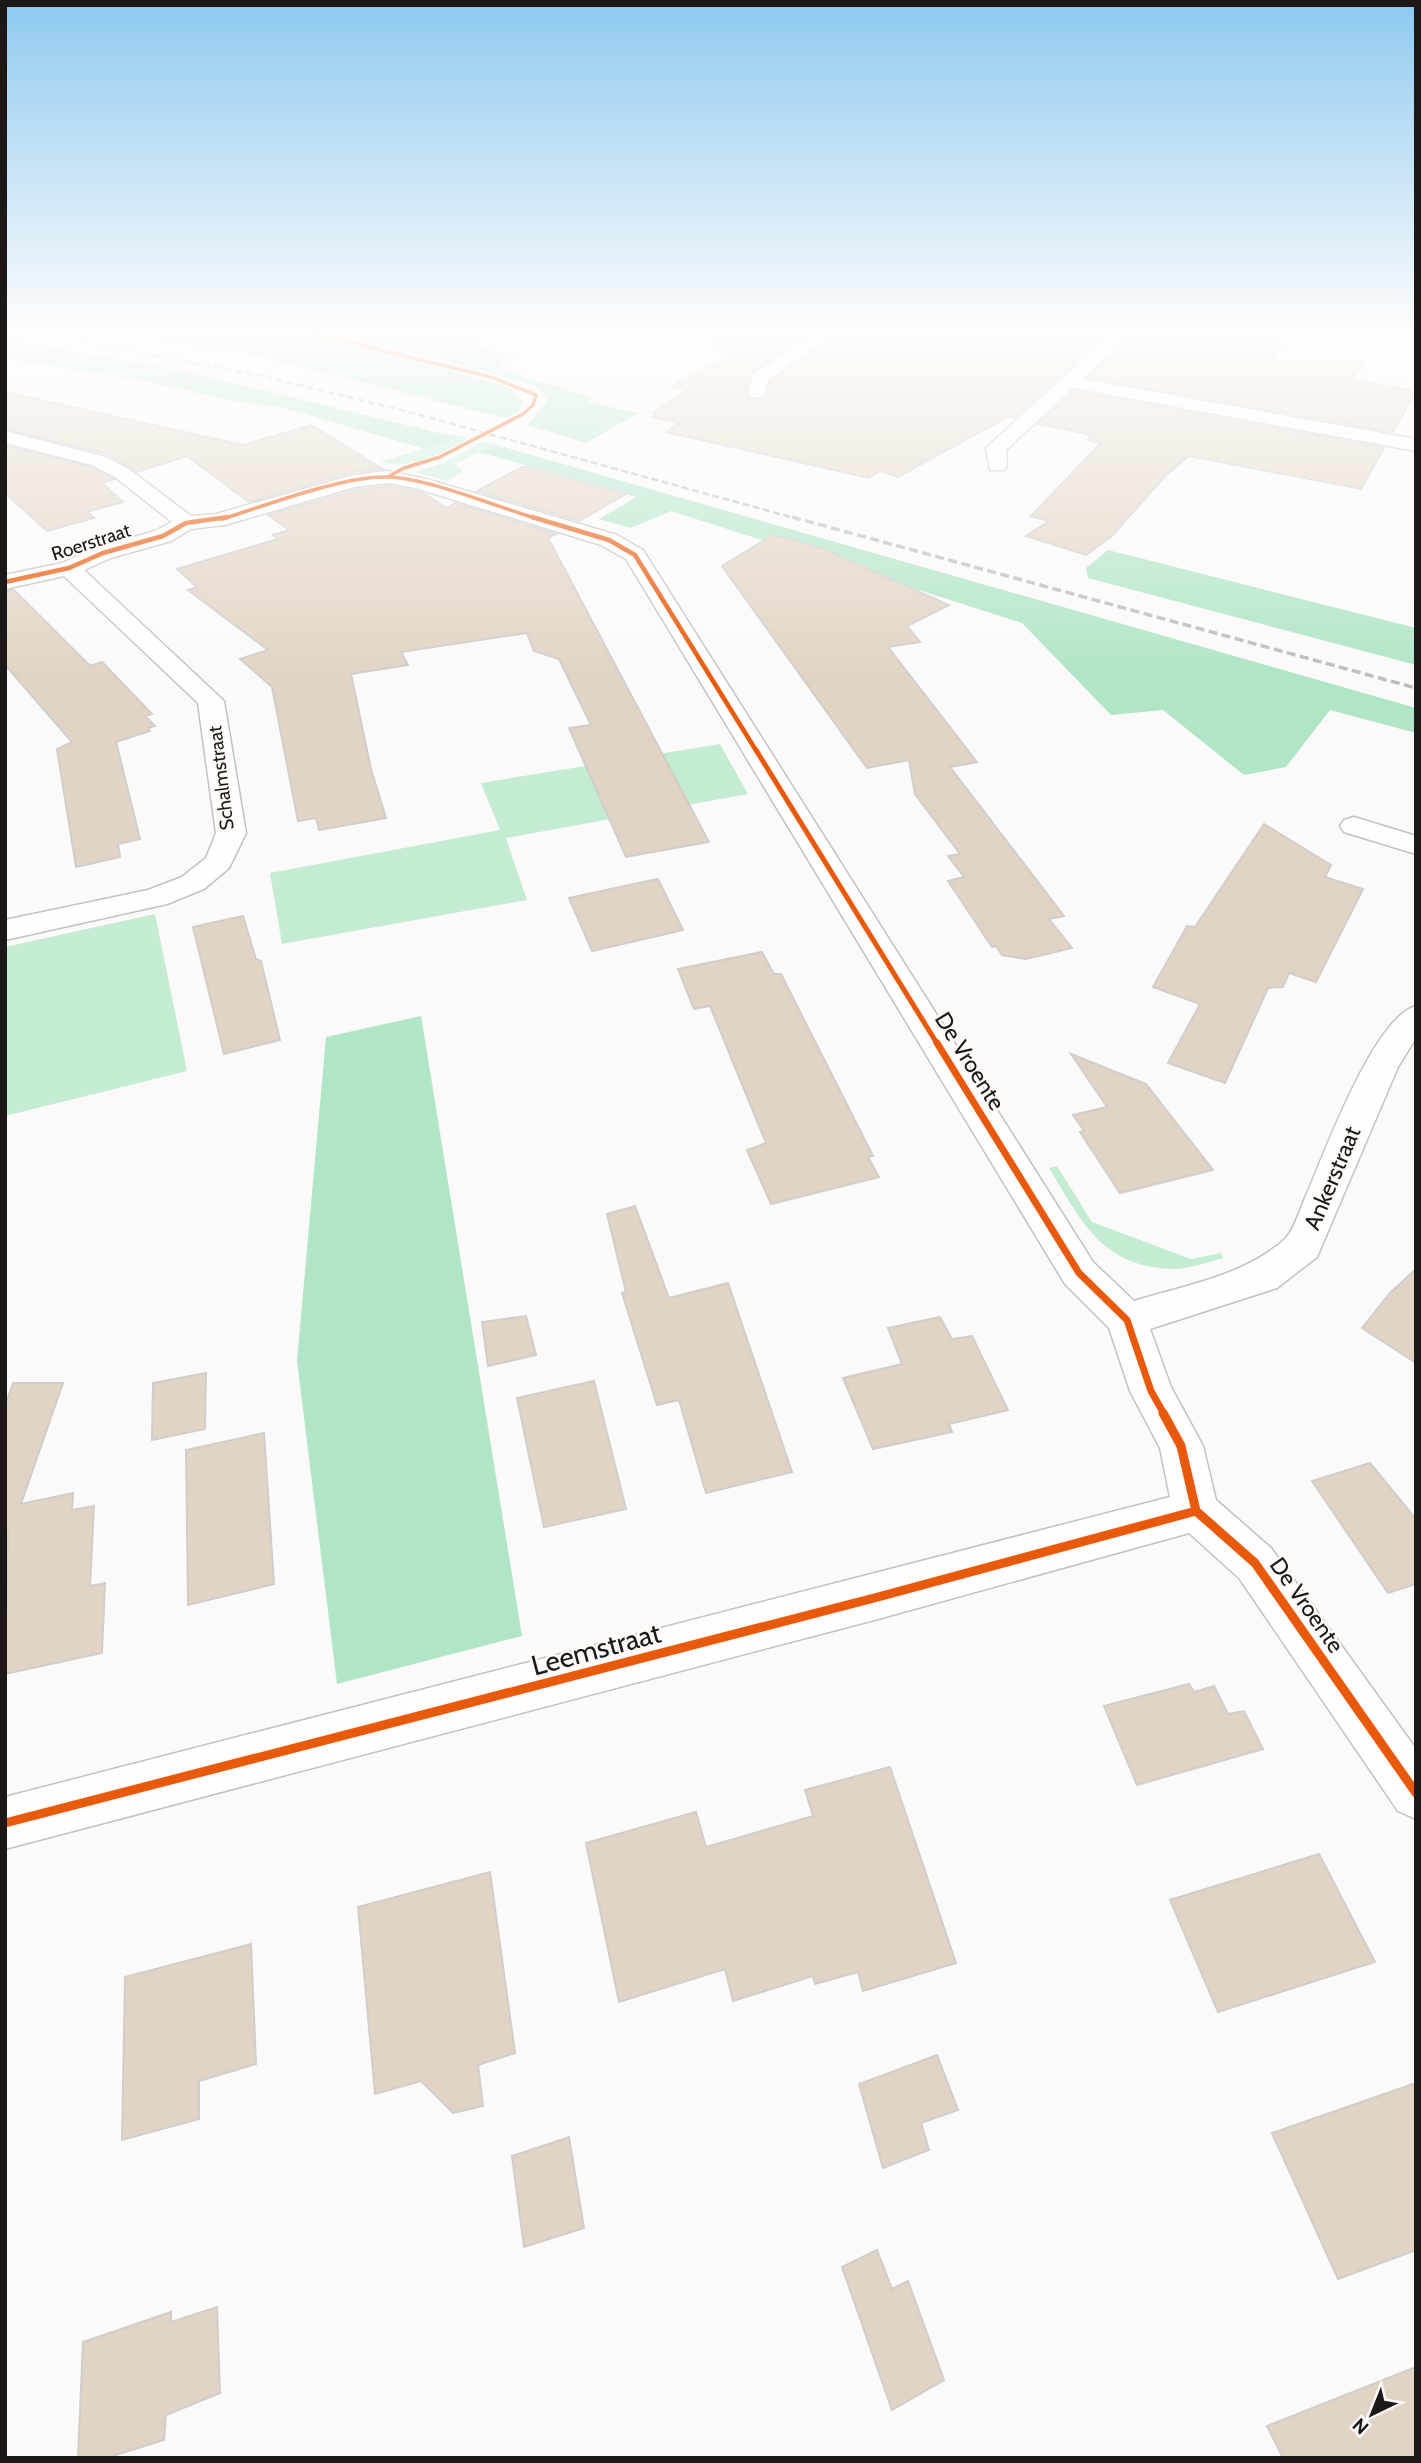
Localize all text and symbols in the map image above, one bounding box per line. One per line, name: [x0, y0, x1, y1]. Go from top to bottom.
street label: Roerstraat: [49, 518, 134, 566]
street label: Schalmstraat: [203, 724, 239, 831]
street label: De Vroente: [929, 1007, 1011, 1115]
street label: Ankerstraat: [1298, 1122, 1366, 1234]
street label: De Vroente: [1264, 1552, 1350, 1658]
street label: Leemstraat: [528, 1615, 664, 1683]
north arrow: [1337, 2379, 1407, 2449]
text: N: [1348, 2413, 1374, 2439]

